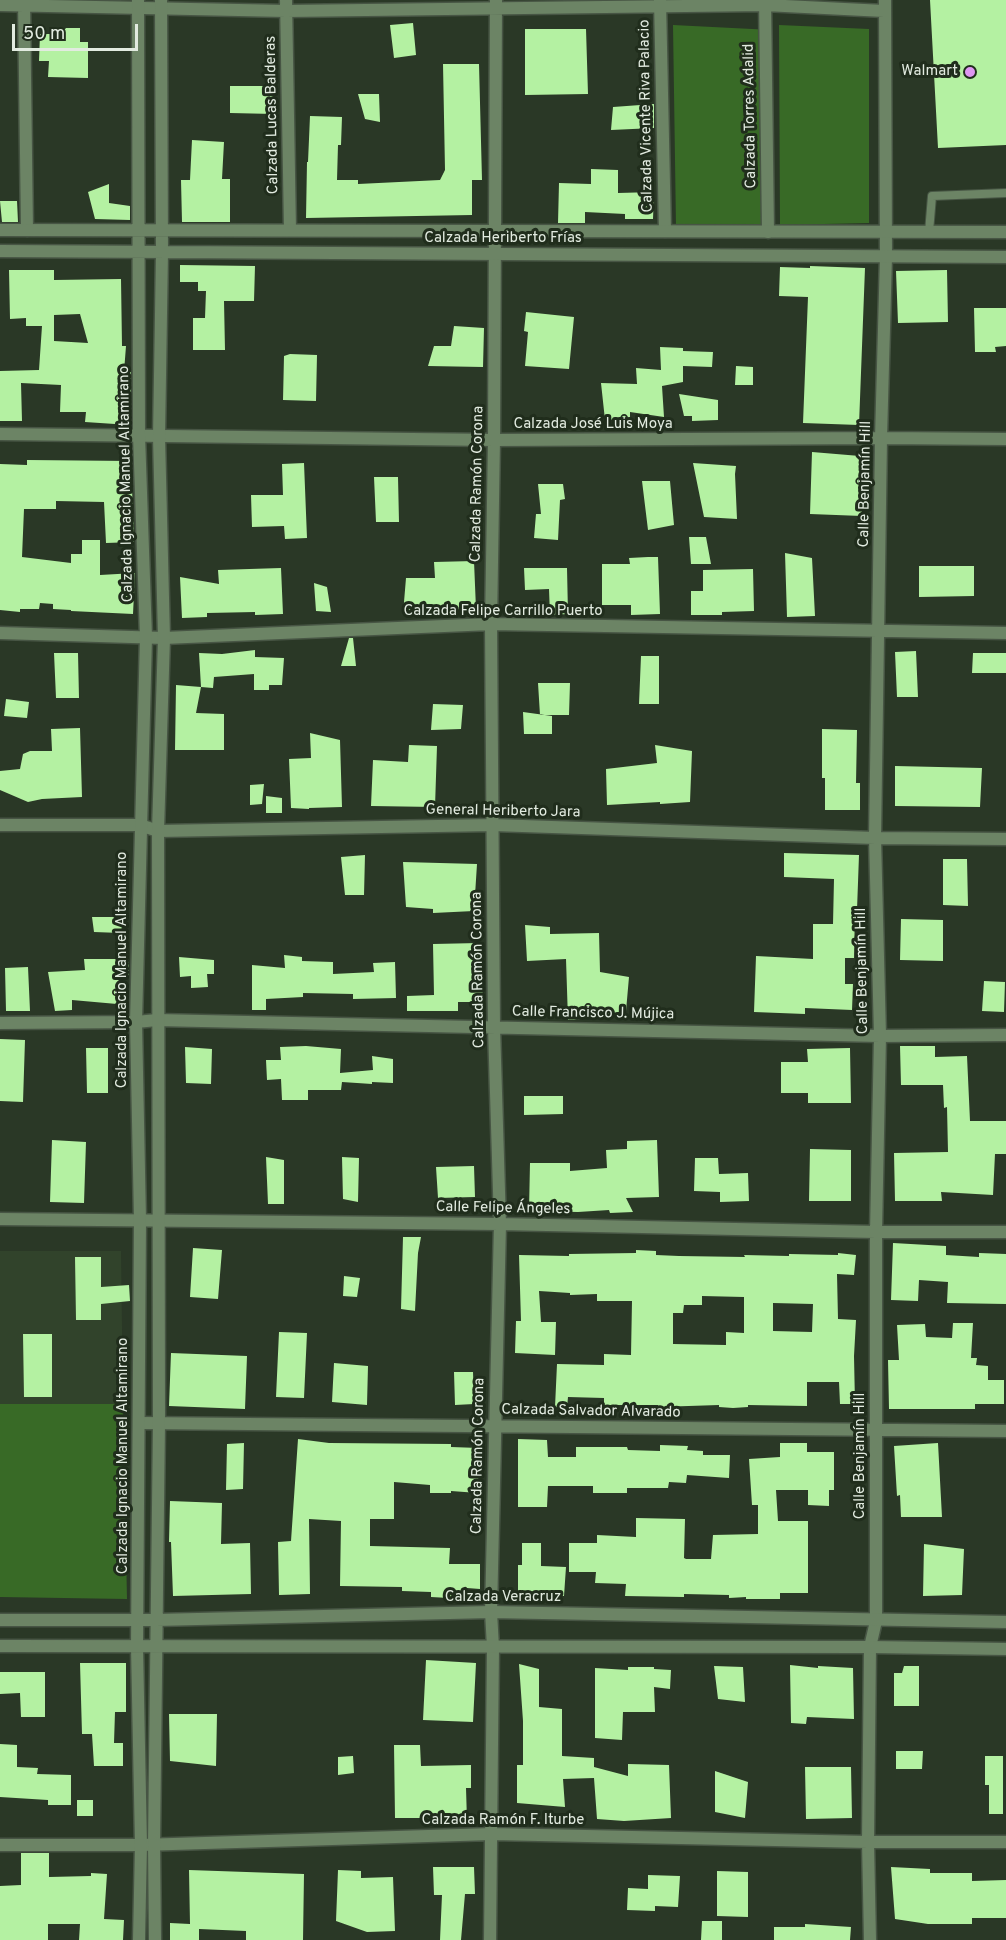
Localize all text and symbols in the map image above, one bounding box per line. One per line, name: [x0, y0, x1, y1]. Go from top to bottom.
scale bar: [15, 12, 141, 50]
street label: Calzada Vicente Riva Palacio: [636, 19, 658, 213]
text: 50 m: [23, 23, 65, 46]
street label: Calzada Lucas Balderas: [263, 36, 283, 194]
street label: Calzada Torres Adalid: [741, 43, 761, 189]
place label: Walmart: [901, 63, 958, 81]
marker: Walmart: [963, 65, 977, 79]
street label: Calzada Heriberto Frías: [424, 230, 582, 248]
street label: Calzada Ignacio Manuel Altamirano: [116, 366, 138, 602]
street label: Calzada Ramón Corona: [468, 406, 488, 562]
street label: Calzada José Luis Moya: [513, 416, 673, 434]
street label: Calle Benjamín Hill: [856, 421, 876, 547]
street label: Calzada Felipe Carrillo Puerto: [403, 603, 603, 621]
street label: General Heriberto Jara: [426, 802, 580, 822]
street label: Calzada Ignacio Manuel Altamirano: [114, 852, 132, 1088]
street label: Calzada Ramón Corona: [469, 892, 489, 1048]
street label: Calle Benjamín Hill: [853, 908, 873, 1034]
street label: Calle Francisco J. Mújica: [512, 1004, 674, 1024]
street label: Calle Felipe Ángeles: [436, 1199, 570, 1219]
street label: Calzada Ignacio Manuel Altamirano: [115, 1338, 133, 1574]
street label: Calzada Ramón Corona: [469, 1378, 489, 1534]
street label: Calle Benjamín Hill: [852, 1393, 870, 1519]
street label: Calzada Salvador Alvarado: [501, 1401, 681, 1423]
street label: Calzada Veracruz: [445, 1589, 561, 1607]
street label: Calzada Ramón F. Iturbe: [422, 1812, 584, 1830]

